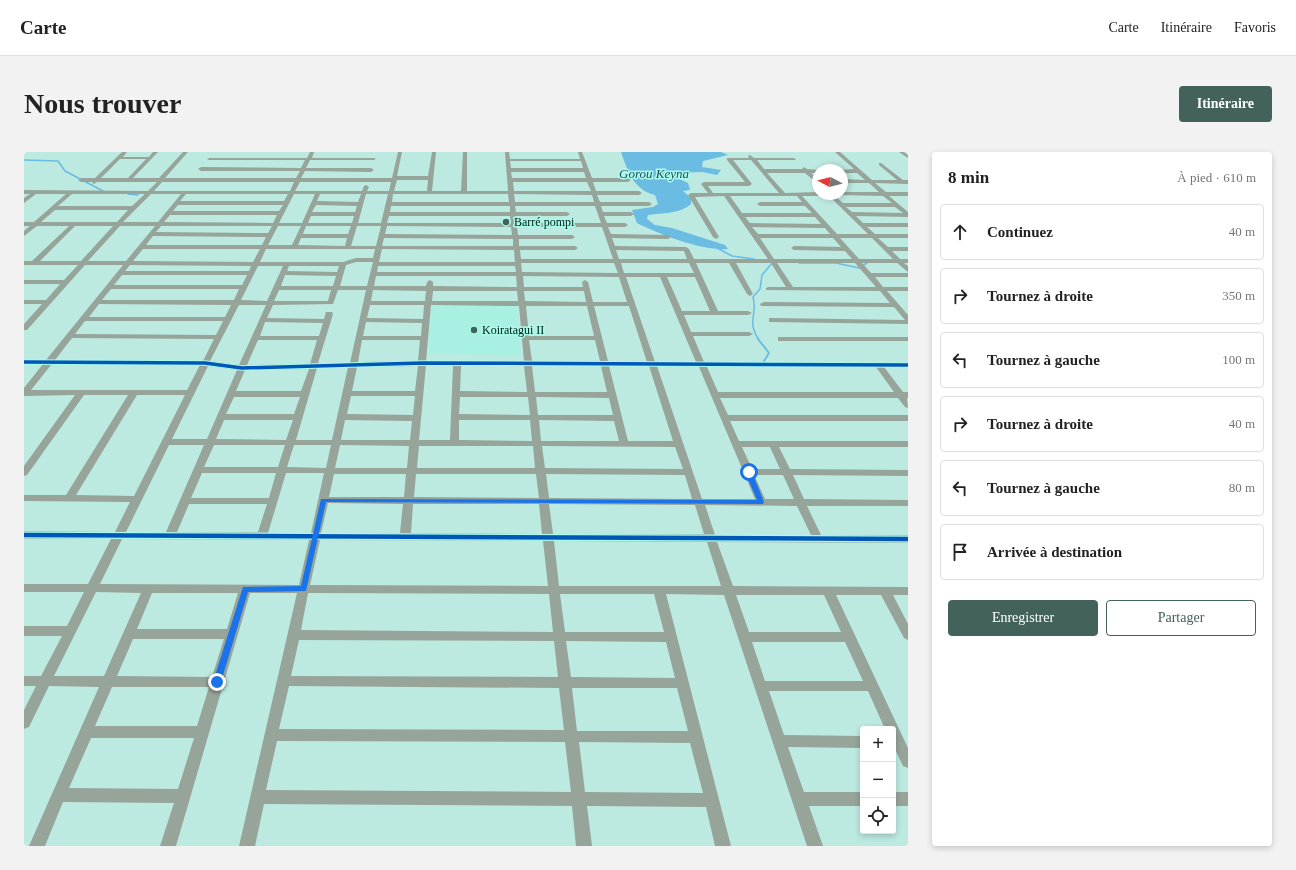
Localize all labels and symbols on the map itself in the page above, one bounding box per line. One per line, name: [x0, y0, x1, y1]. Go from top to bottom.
north arrow: [812, 164, 848, 200]
water label: Gorou Keyna: [619, 166, 689, 181]
place label: Barré pompi: [514, 215, 575, 229]
marker: Barré pompi: [501, 217, 511, 227]
place label: Koiratagui II: [482, 323, 544, 337]
marker: Koiratagui II: [469, 325, 479, 335]
route start: [740, 463, 758, 481]
route end: [208, 673, 226, 691]

